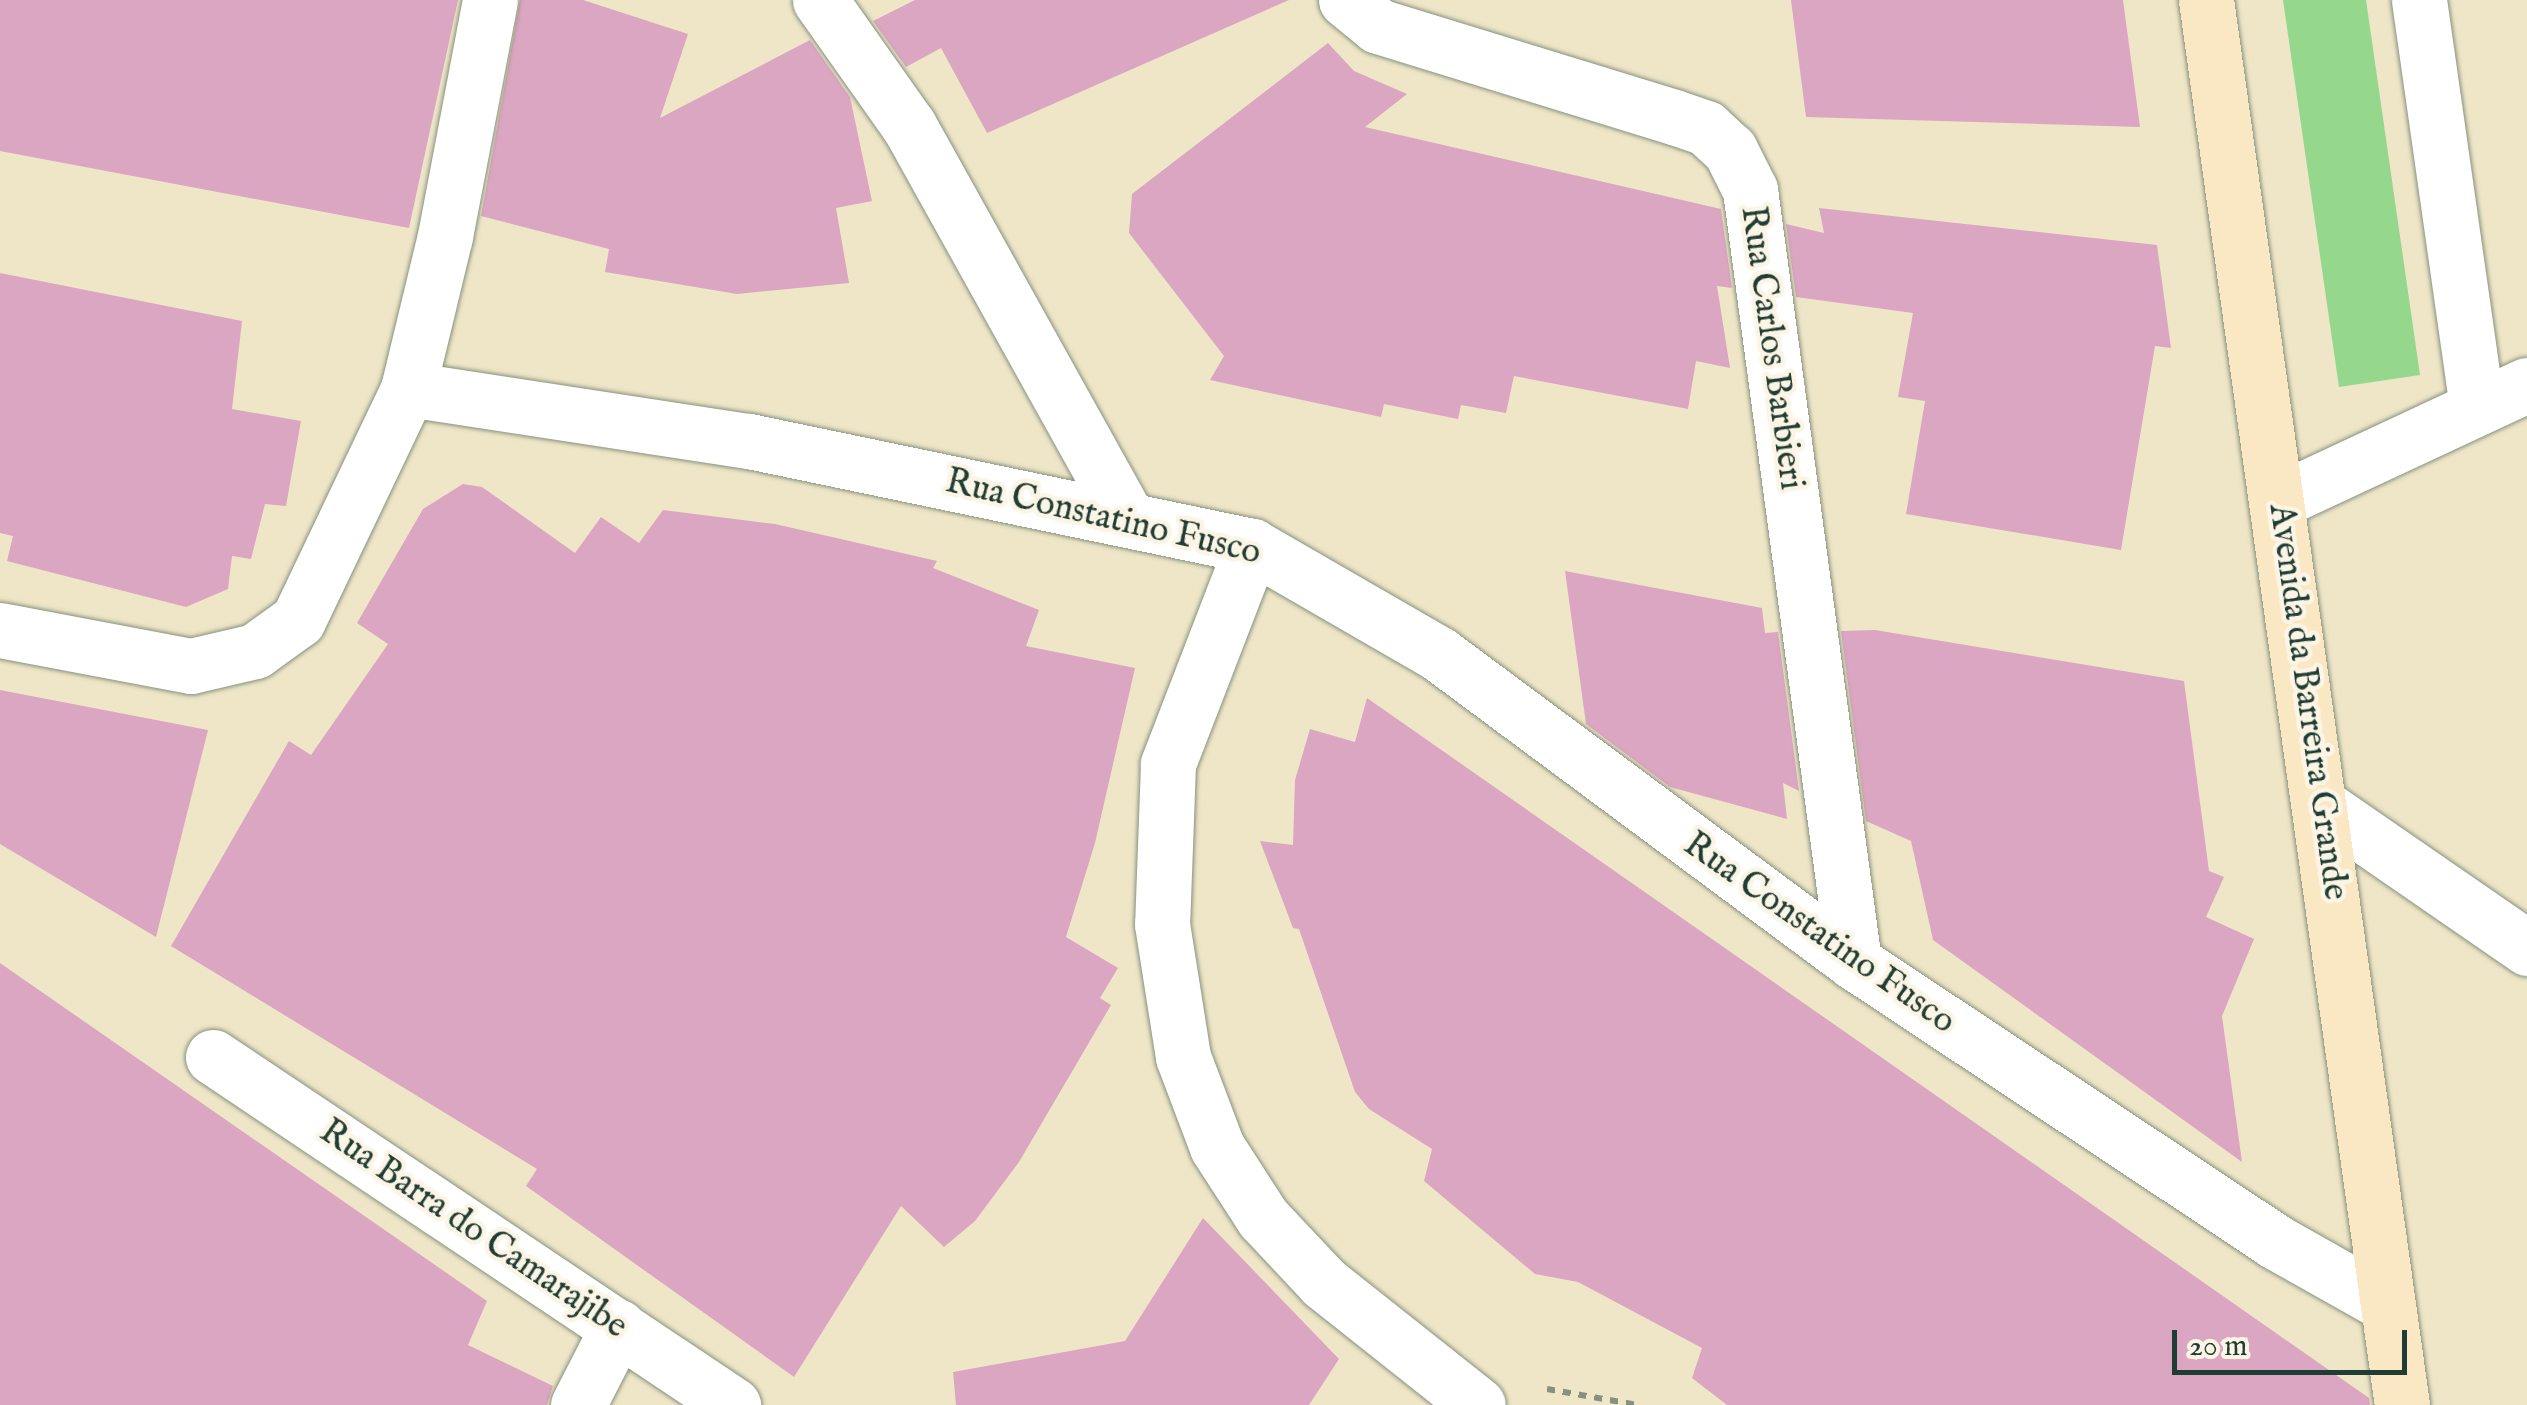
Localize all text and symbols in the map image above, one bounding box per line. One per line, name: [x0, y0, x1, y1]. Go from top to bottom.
street label: Rua Carlos Barbieri: [1730, 204, 1812, 492]
street label: Rua Constatino Fusco: [941, 461, 1265, 575]
street label: Avenida da Barreira Grande: [2258, 501, 2356, 903]
street label: Rua Constatino Fusco: [1675, 824, 1963, 1044]
street label: Rua Barra do Camarajibe: [311, 1111, 635, 1349]
scale bar: [2177, 1310, 2412, 1372]
text: 20 m: [2189, 1328, 2248, 1366]

